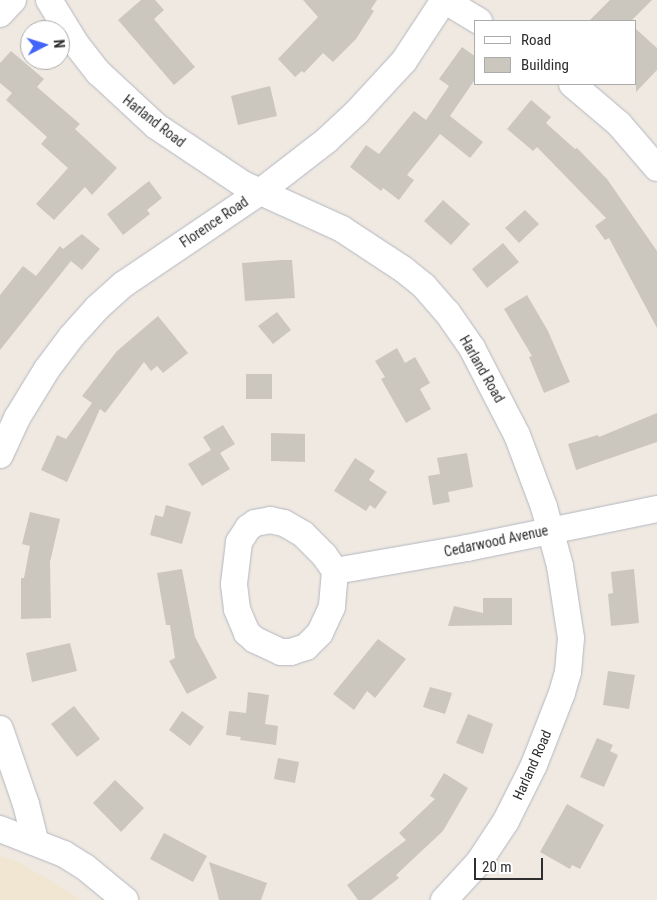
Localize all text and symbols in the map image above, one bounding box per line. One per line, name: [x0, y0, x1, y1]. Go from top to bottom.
north arrow: [20, 20, 70, 70]
legend: [474, 20, 637, 85]
text: Road: [521, 31, 551, 49]
text: N: [51, 39, 67, 49]
text: Building: [521, 56, 569, 74]
street label: Harland Road: [119, 91, 189, 151]
street label: Florence Road: [177, 193, 251, 251]
street label: Harland Road: [456, 332, 508, 406]
street label: Cedarwood Avenue: [442, 522, 550, 560]
street label: Harland Road: [509, 727, 555, 803]
scale bar: [477, 848, 546, 880]
text: 20 m: [482, 858, 512, 876]

